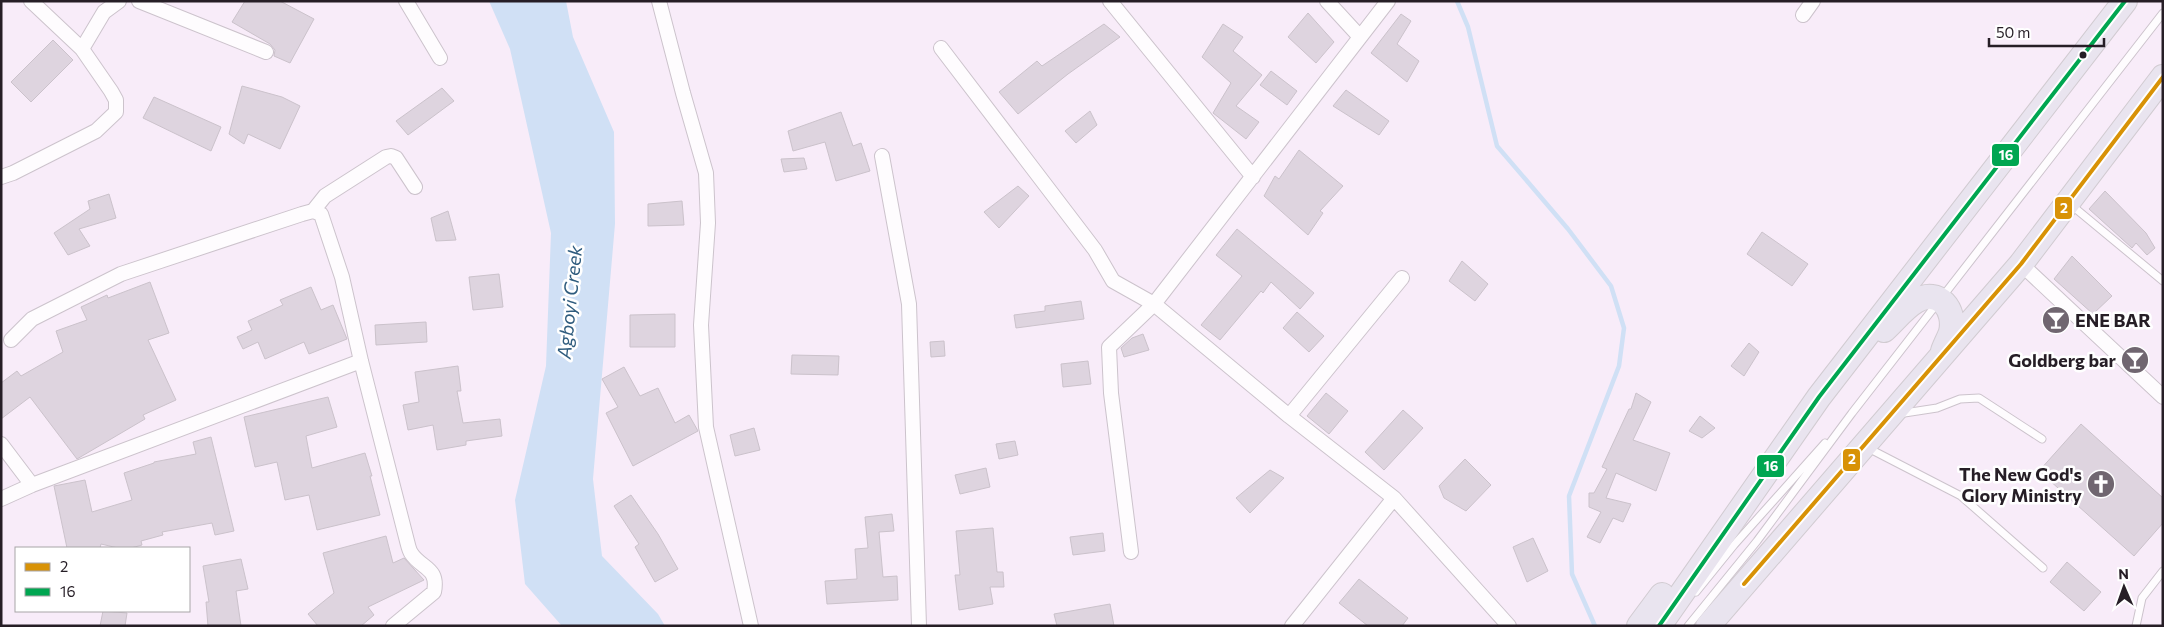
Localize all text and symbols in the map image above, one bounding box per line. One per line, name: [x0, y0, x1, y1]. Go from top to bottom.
scale bar: [1989, 15, 2104, 47]
text: 50 m: [1996, 23, 2030, 41]
unlabelled marker: [2078, 50, 2088, 60]
line badge: 16: [1991, 143, 2020, 167]
text: 16: [1999, 146, 2014, 163]
line badge: 2: [2054, 196, 2073, 220]
text: 2: [2060, 199, 2068, 216]
water label: Agboyi Creek: [552, 243, 586, 361]
bar icon: ENE BAR: [2041, 305, 2071, 335]
place label: ENE BAR: [2075, 309, 2151, 331]
bar icon: Goldberg bar: [2120, 345, 2150, 375]
place label: Goldberg bar: [2008, 349, 2117, 371]
line badge: 2: [1842, 448, 1861, 472]
text: 2: [1848, 450, 1856, 467]
line badge: 16: [1756, 454, 1785, 478]
text: 16: [1764, 457, 1779, 474]
place label: The New God's Glory Ministry: [1959, 463, 2082, 506]
church icon: The New God's Glory Ministry: [2086, 469, 2116, 499]
legend: [15, 547, 190, 612]
text: 2: [60, 557, 68, 575]
north arrow: [2099, 562, 2149, 612]
text: N: [2118, 565, 2129, 582]
text: 16: [60, 582, 76, 600]

